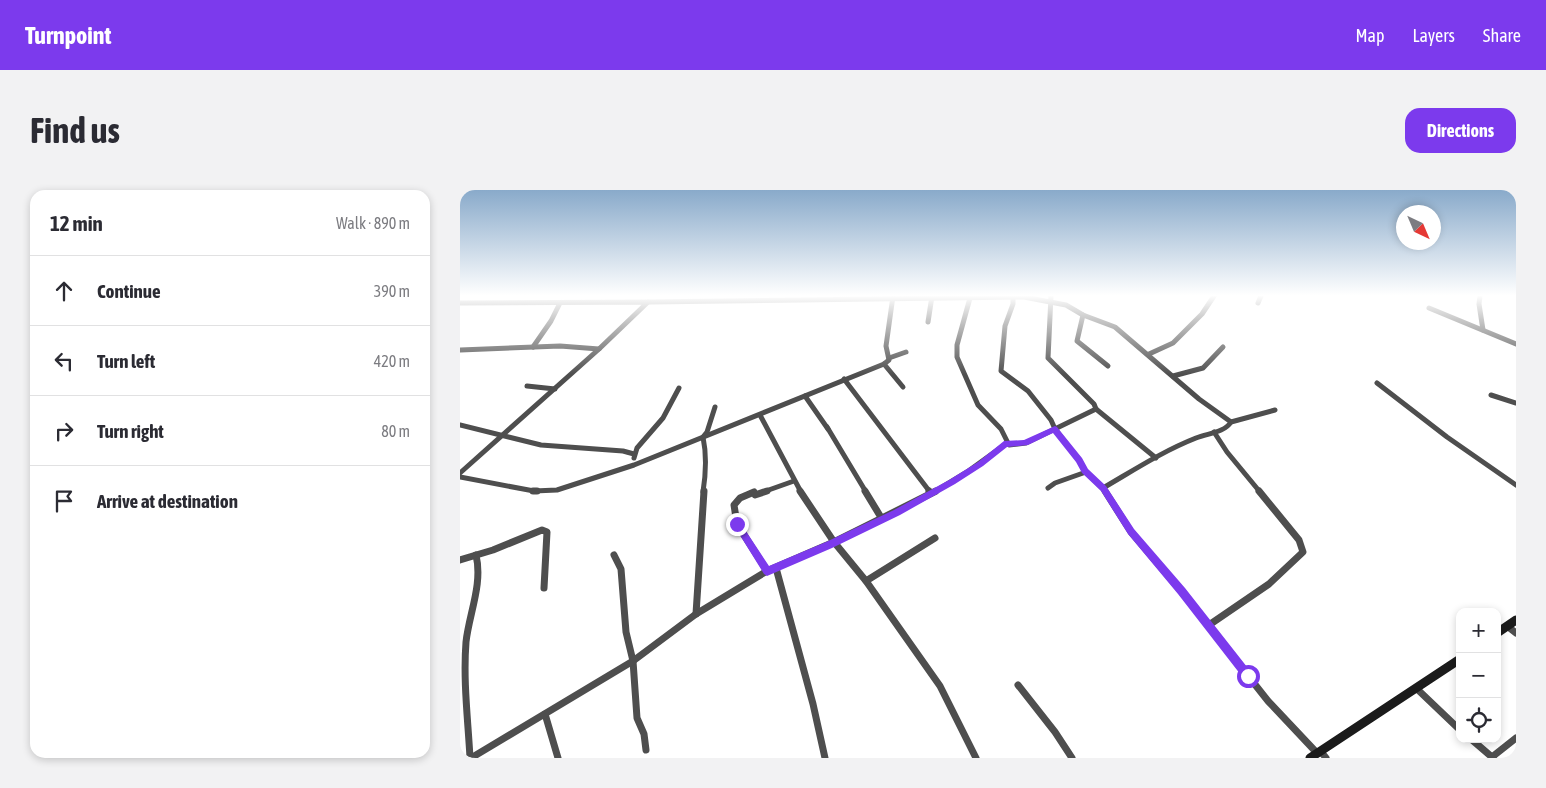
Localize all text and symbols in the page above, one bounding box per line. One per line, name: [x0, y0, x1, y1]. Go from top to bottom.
text: Turnpoint: [25, 22, 111, 49]
text: Map: [1355, 25, 1384, 46]
text: Layers: [1412, 25, 1455, 46]
text: Share: [1483, 25, 1521, 46]
button: Directions: [1405, 108, 1516, 153]
text: Find us: [30, 110, 120, 150]
north arrow: [1396, 205, 1441, 250]
text: 12 min: [50, 211, 103, 235]
text: Walk · 890 m: [336, 214, 410, 232]
icon: ahead: [50, 277, 78, 305]
text: Continue: [97, 280, 161, 302]
text: 390 m: [374, 282, 410, 300]
icon: left: [50, 347, 78, 375]
text: Turn left: [97, 350, 155, 372]
text: 420 m: [374, 352, 410, 370]
icon: right: [50, 417, 78, 445]
text: Turn right: [97, 420, 164, 442]
text: 80 m: [381, 422, 410, 440]
icon: arrive: [50, 487, 78, 515]
text: Arrive at destination: [97, 490, 238, 512]
route end: [726, 513, 749, 536]
map controls: [1456, 608, 1501, 743]
button: +: [1456, 608, 1501, 653]
button: −: [1456, 653, 1501, 698]
route start: [1237, 665, 1260, 688]
button: locate: [1456, 698, 1501, 743]

